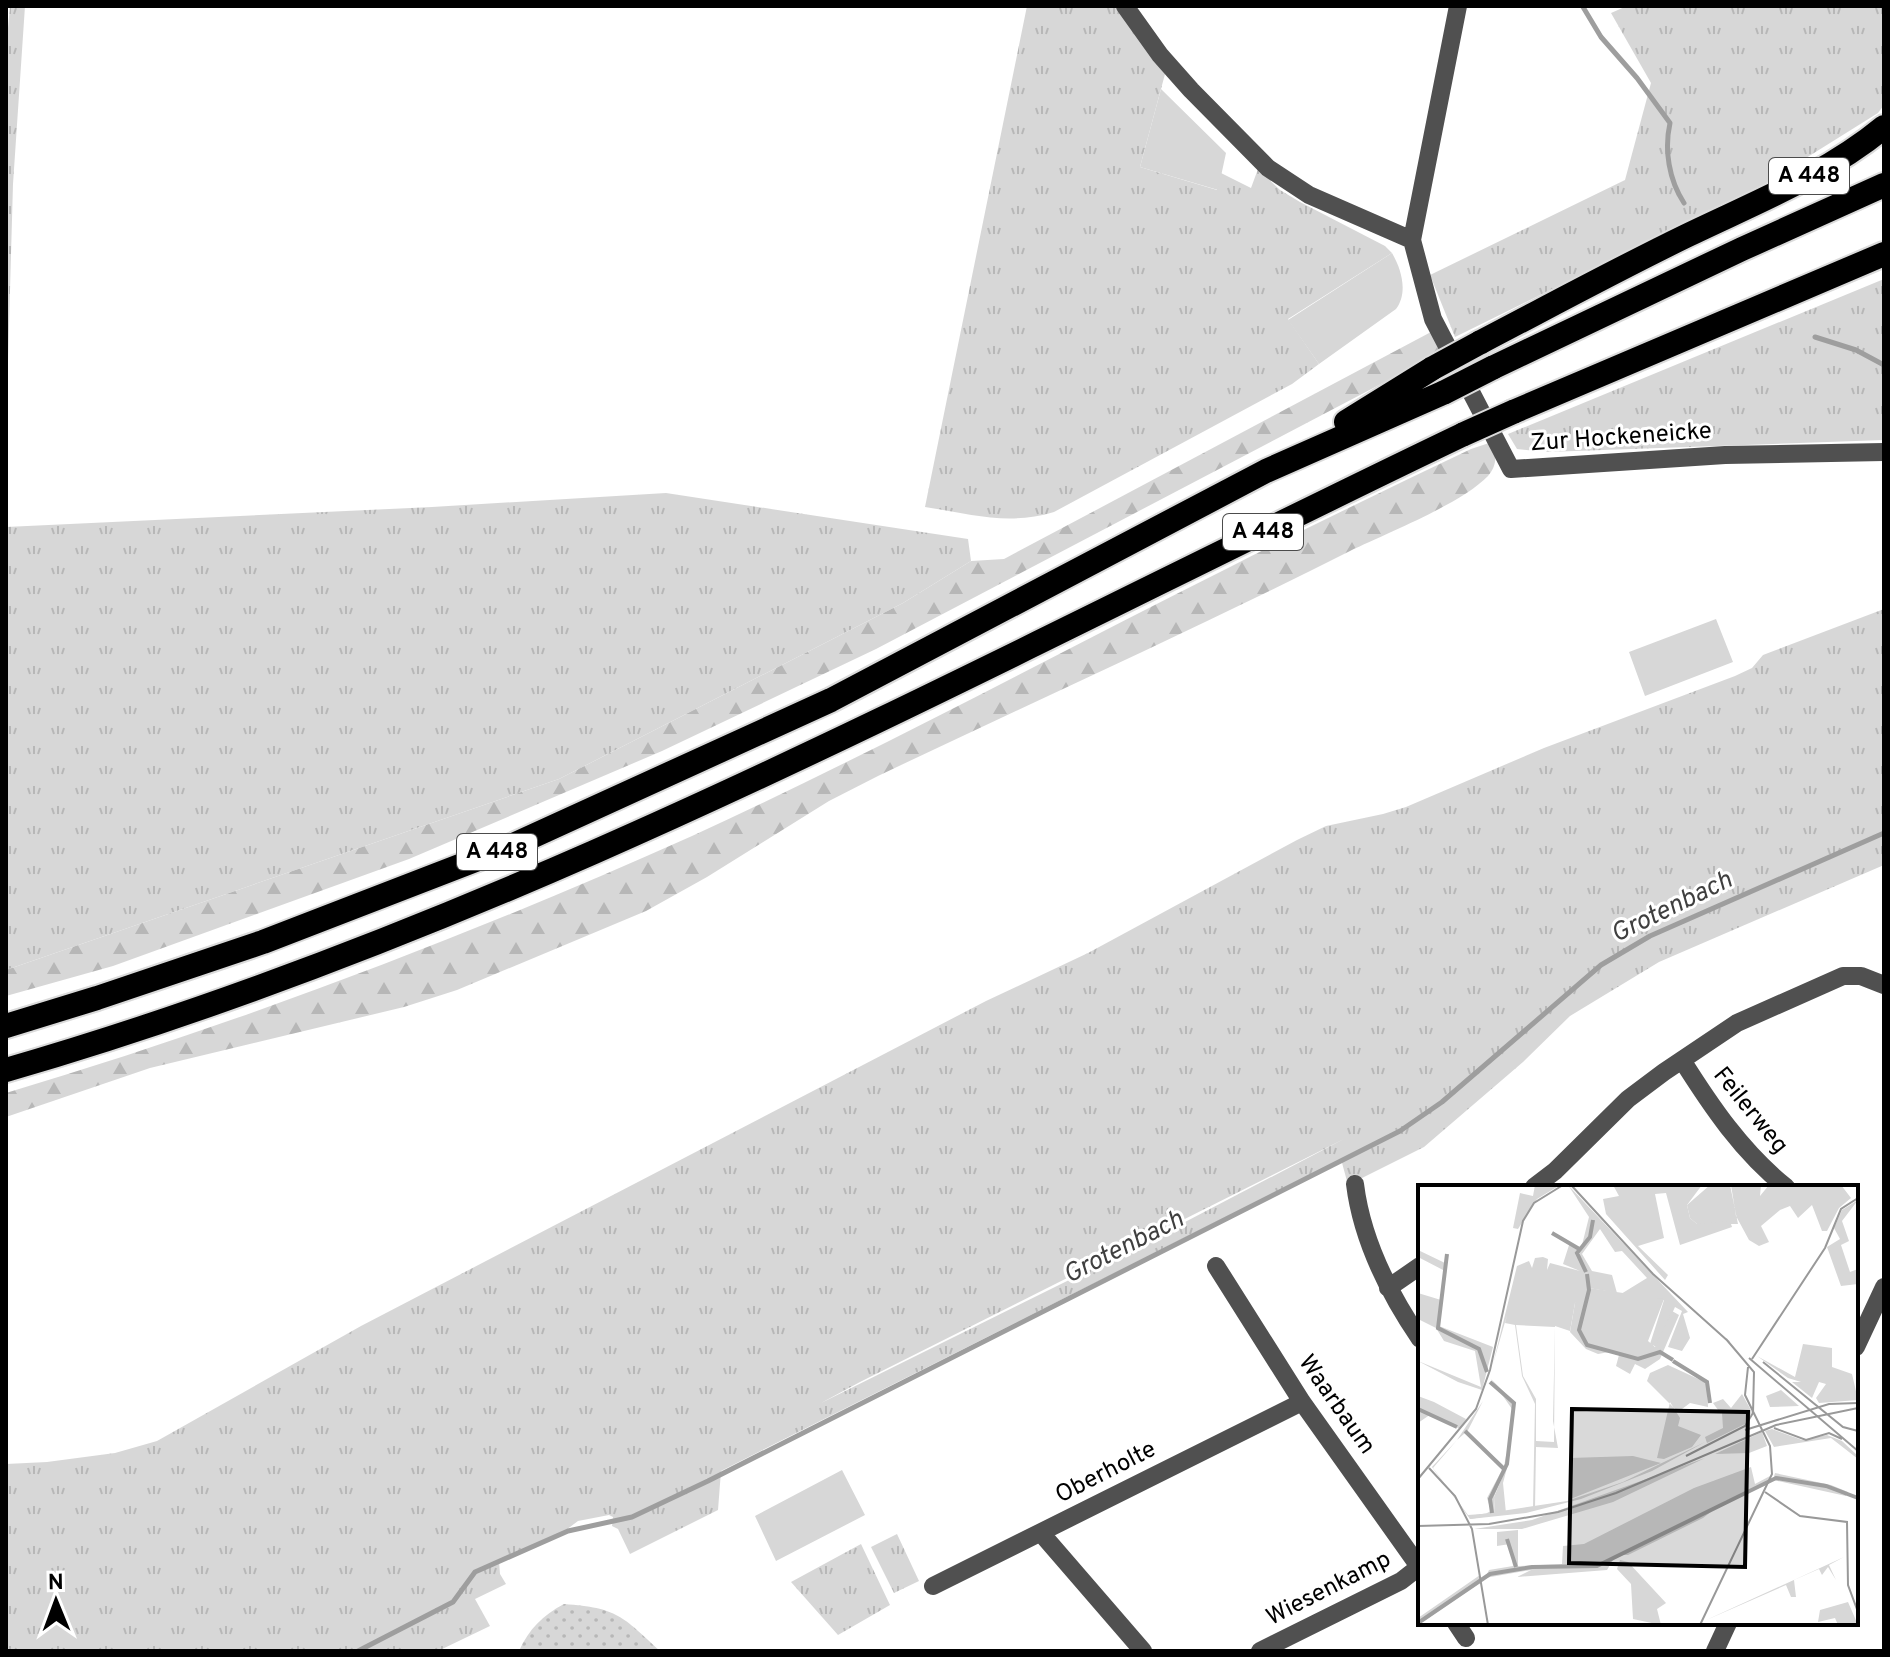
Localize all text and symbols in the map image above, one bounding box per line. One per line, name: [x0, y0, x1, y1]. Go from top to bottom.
road number: A 448: [1769, 158, 1849, 194]
street label: Zur Hockeneicke: [1529, 417, 1713, 459]
road number: A 448: [1223, 514, 1303, 550]
road number: A 448: [457, 834, 537, 870]
water label: Grotenbach: [1606, 865, 1738, 951]
street label: Feilerweg: [1706, 1061, 1794, 1161]
inset map: [1418, 1185, 1858, 1625]
water label: Grotenbach: [1058, 1204, 1190, 1292]
street label: Waarbaum: [1291, 1349, 1381, 1461]
street label: Oberholte: [1051, 1435, 1161, 1511]
street label: Wiesenkamp: [1262, 1545, 1396, 1633]
north arrow: [16, 1561, 96, 1641]
text: N: [48, 1570, 64, 1597]

